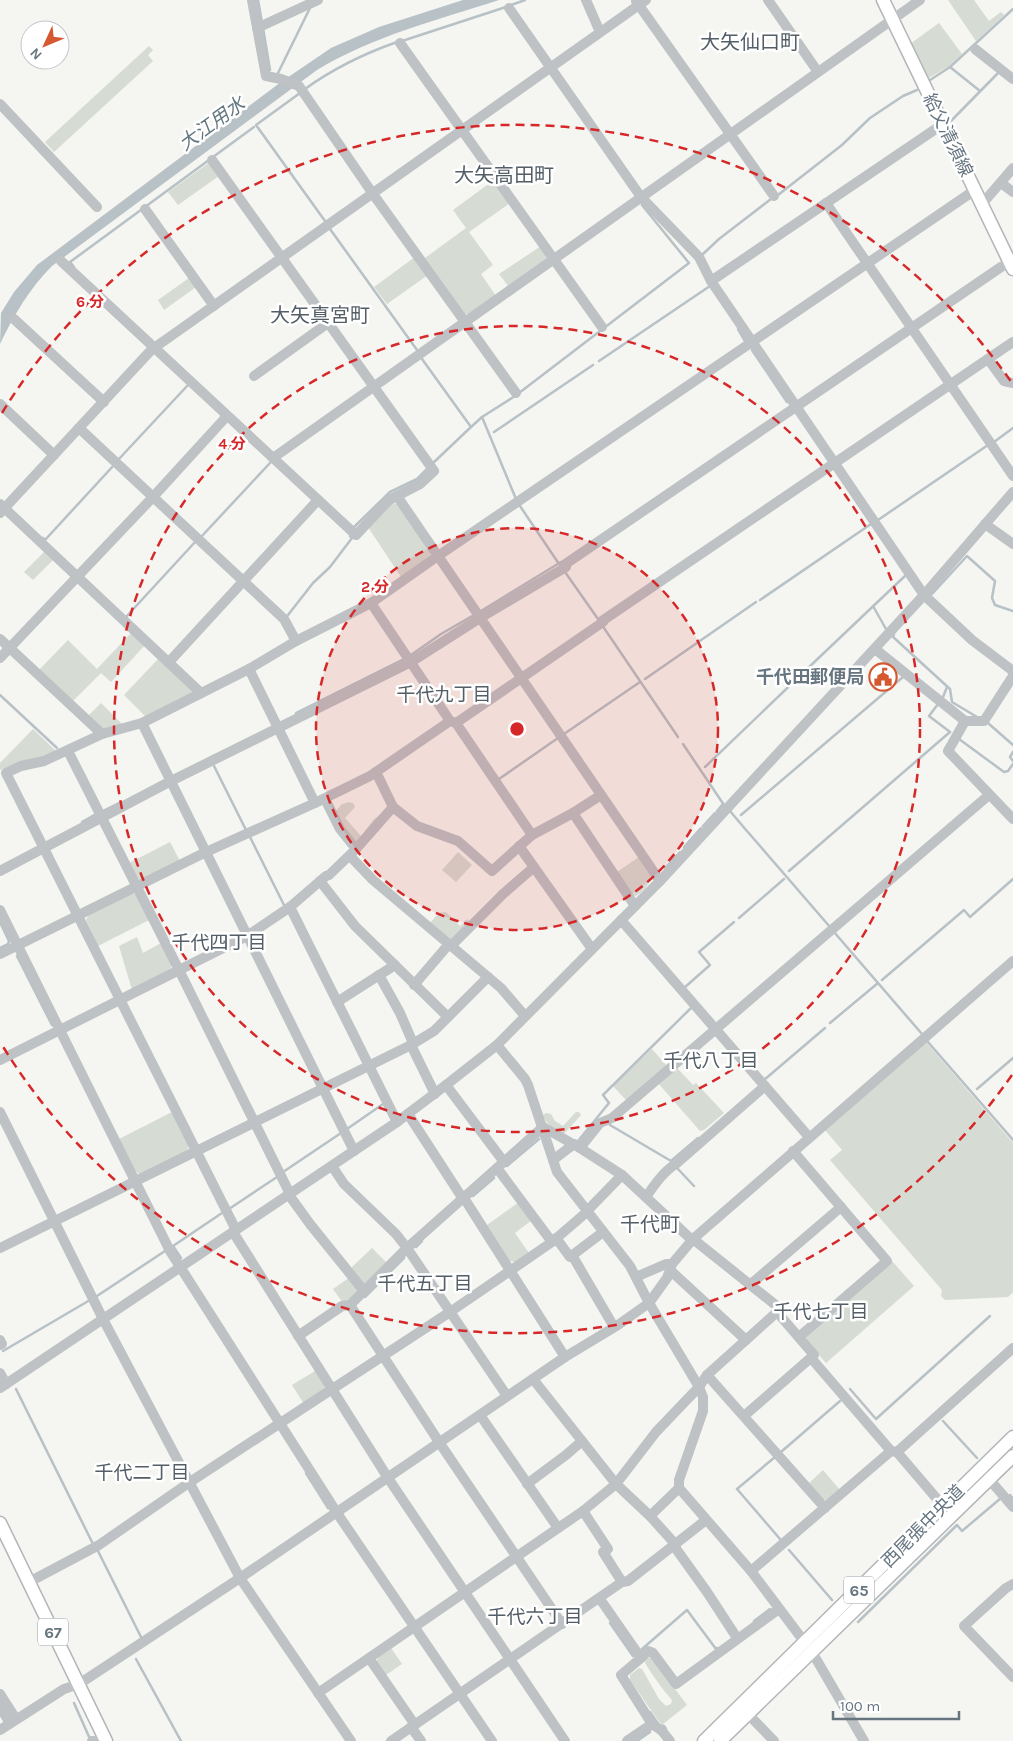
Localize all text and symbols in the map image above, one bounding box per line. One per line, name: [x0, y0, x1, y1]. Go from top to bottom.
north arrow: [20, 20, 70, 70]
district label: 大矢仙口町: [700, 31, 800, 54]
text: N: [26, 44, 46, 63]
street label: 給父清須線: [918, 90, 978, 180]
water label: 大江用水: [175, 92, 251, 155]
district label: 大矢高田町: [454, 164, 554, 187]
text: 6 分: [76, 293, 104, 311]
district label: 大矢真宮町: [270, 304, 370, 327]
text: 4 分: [218, 435, 246, 453]
text: 2 分: [361, 578, 389, 596]
public building icon: 千代田郵便局: [868, 662, 898, 692]
place label: 千代田郵便局: [756, 666, 864, 688]
district label: 千代九丁目: [396, 684, 492, 706]
centre of rings: [508, 720, 526, 738]
district label: 千代四丁目: [171, 932, 267, 954]
district label: 千代八丁目: [663, 1050, 759, 1072]
district label: 千代町: [620, 1213, 680, 1236]
district label: 千代五丁目: [377, 1273, 473, 1295]
district label: 千代七丁目: [773, 1301, 869, 1323]
district label: 千代二丁目: [94, 1462, 190, 1484]
street label: 西尾張中央道: [877, 1480, 969, 1572]
road number: 65: [844, 1576, 874, 1604]
district label: 千代六丁目: [487, 1606, 583, 1628]
road number: 67: [38, 1618, 68, 1645]
scale bar: [833, 1688, 959, 1720]
text: 100 m: [840, 1697, 880, 1715]

